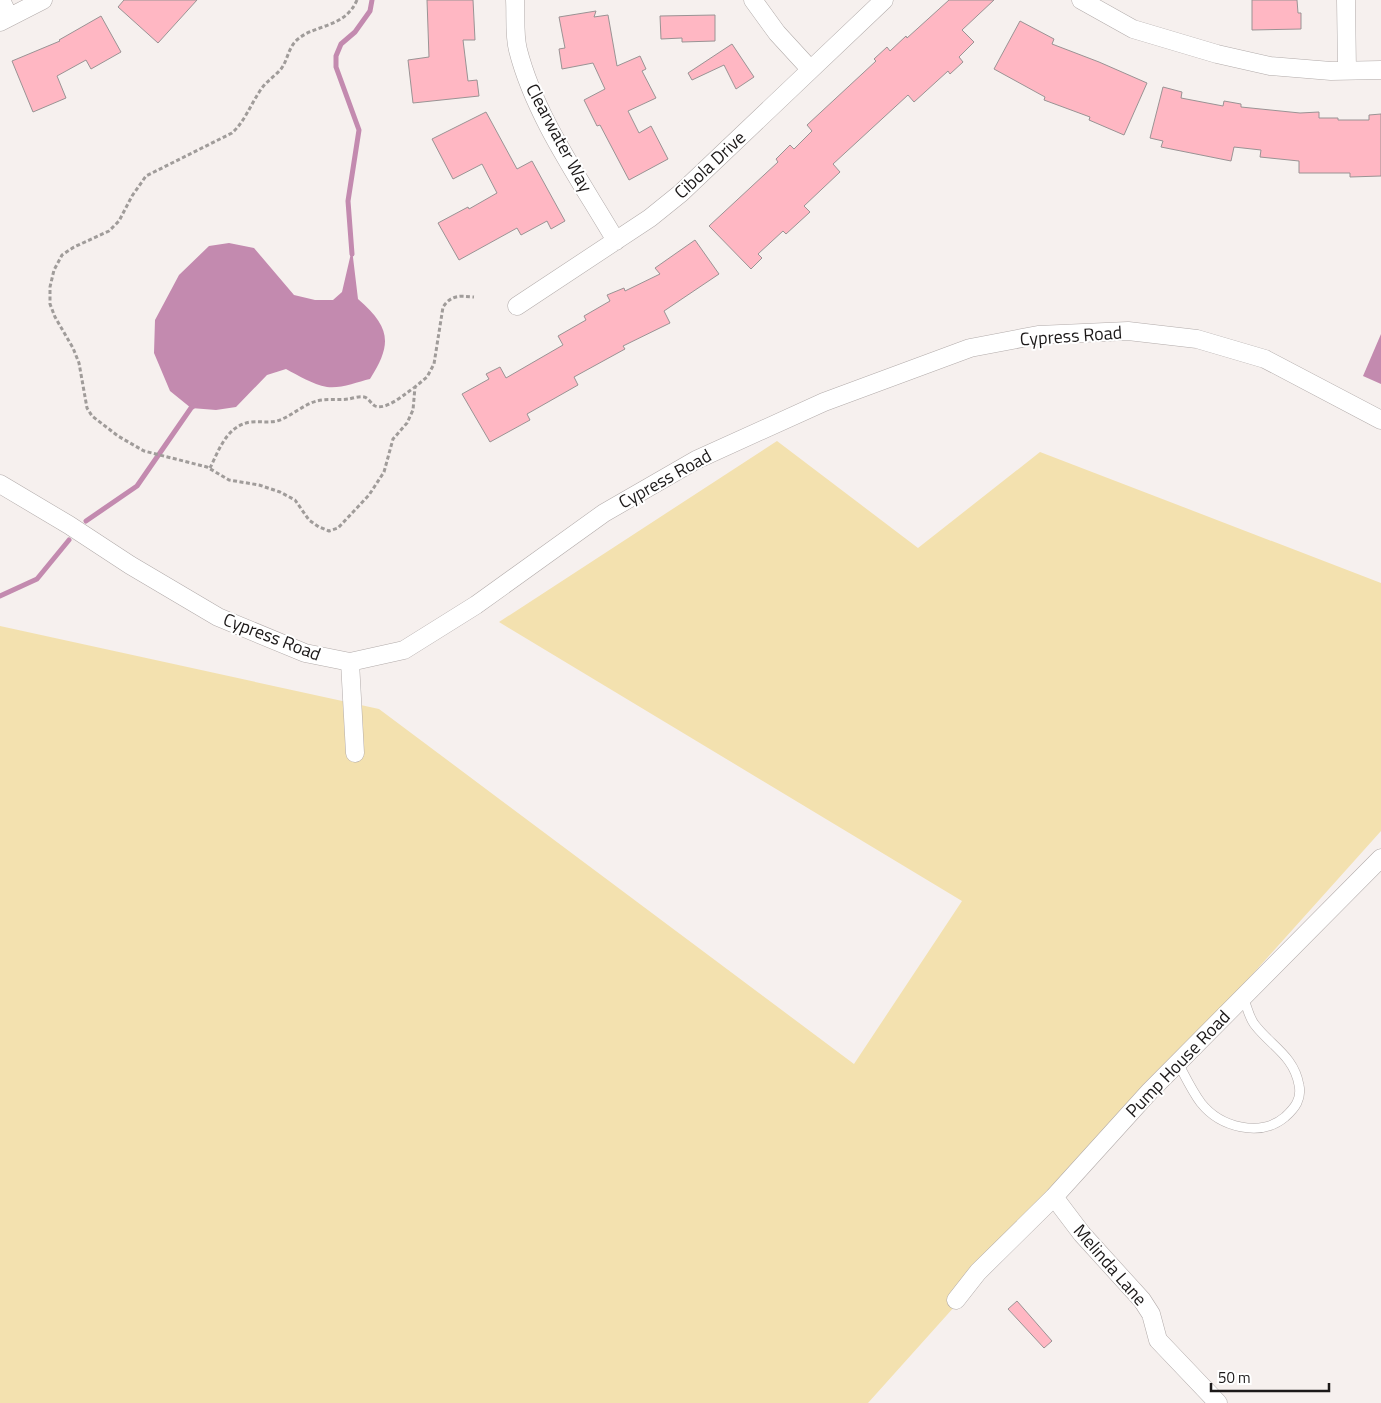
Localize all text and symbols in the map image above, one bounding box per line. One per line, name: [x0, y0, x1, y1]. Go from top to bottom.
street label: Clearwater Way: [519, 79, 600, 197]
street label: Cibola Drive: [668, 124, 751, 205]
street label: Cypress Road: [1019, 318, 1123, 353]
street label: Cypress Road: [613, 442, 716, 515]
street label: Cypress Road: [219, 606, 325, 668]
street label: Pump House Road: [1119, 1004, 1236, 1123]
street label: Melinda Lane: [1067, 1218, 1154, 1312]
scale bar: [1211, 1360, 1328, 1392]
text: 50 m: [1218, 1366, 1251, 1389]

